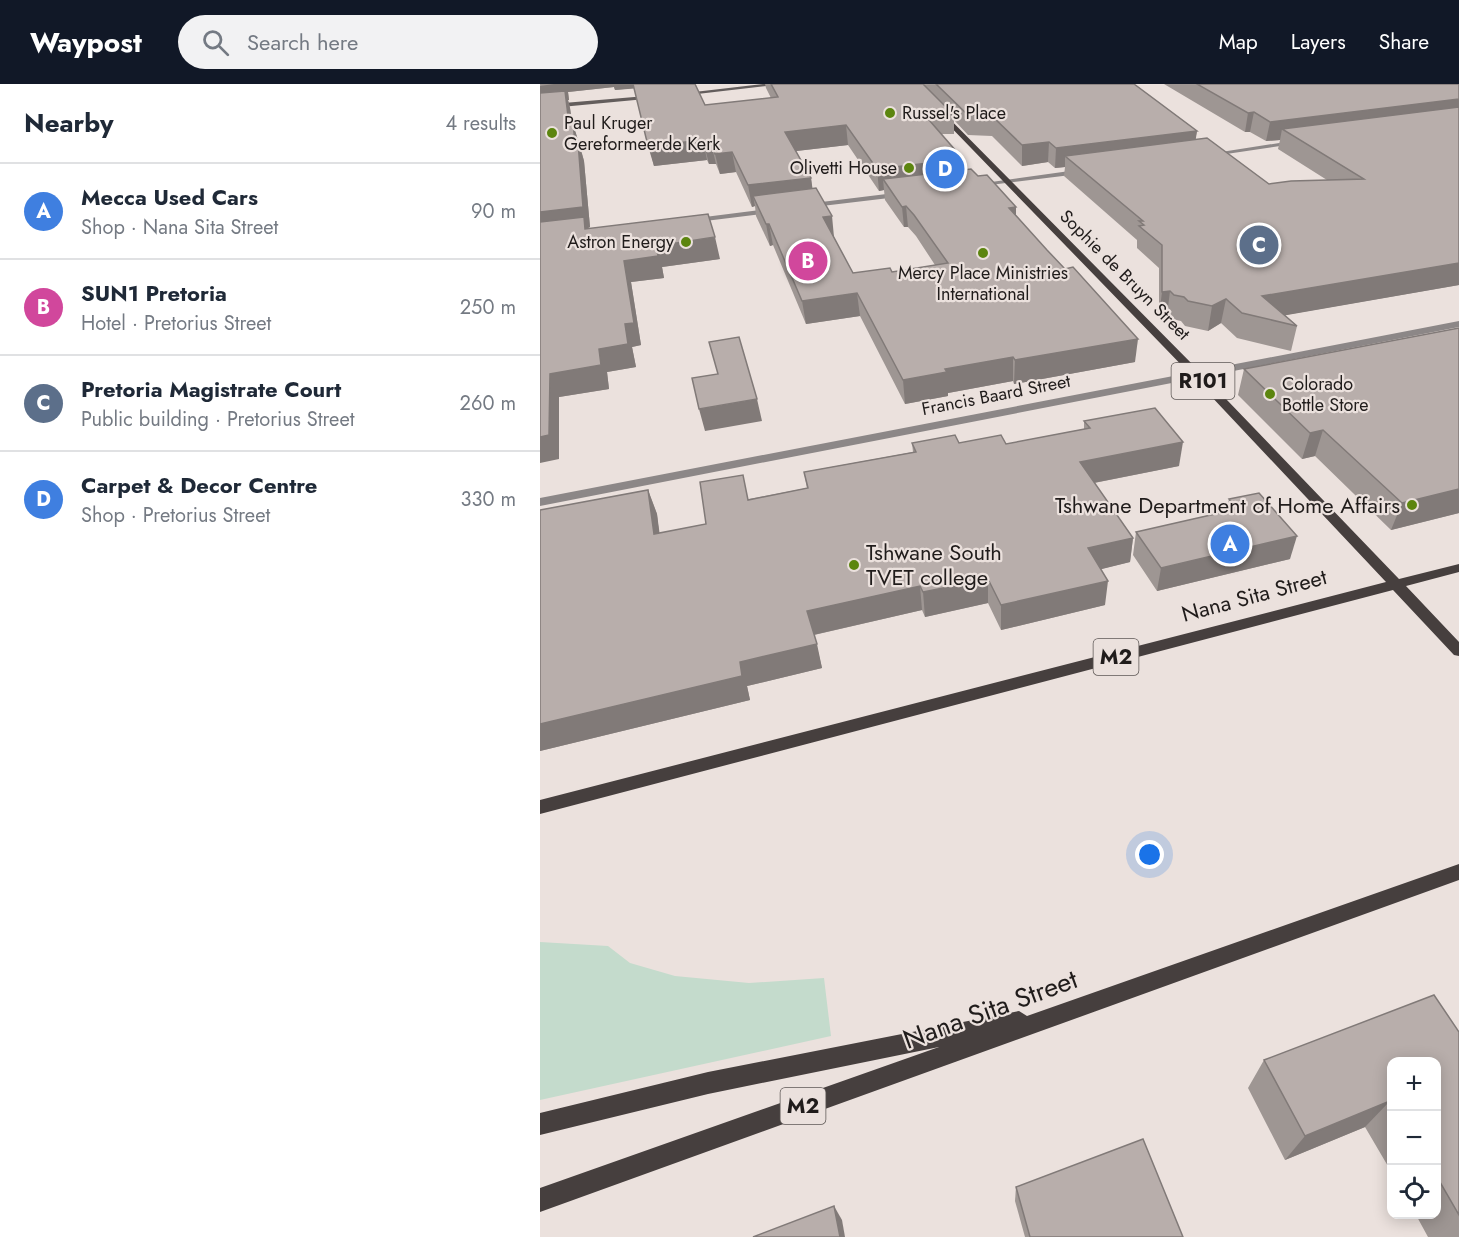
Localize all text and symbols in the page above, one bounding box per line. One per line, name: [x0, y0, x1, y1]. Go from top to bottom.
search box: [178, 15, 598, 69]
text: Waypost: [30, 22, 142, 63]
icon: search: [199, 26, 232, 59]
text: Search here: [247, 26, 358, 58]
text: Map: [1219, 27, 1258, 57]
text: Layers: [1291, 27, 1346, 57]
text: Share: [1379, 27, 1429, 57]
place label: Russel's Place: [902, 100, 1006, 126]
text: Nearby: [24, 104, 113, 142]
marker: Russel's Place: [883, 106, 897, 120]
text: 4 results: [445, 109, 516, 138]
place label: Paul Kruger Gereformeerde Kerk: [564, 110, 720, 157]
marker: Paul Kruger Gereformeerde Kerk: [545, 126, 559, 140]
pin: D: [926, 146, 964, 191]
place label: Olivetti House: [790, 155, 897, 181]
marker: Olivetti House: [902, 161, 916, 175]
text: Mecca Used Cars: [81, 181, 258, 213]
text: A: [36, 197, 51, 226]
text: 90 m: [471, 197, 516, 226]
street label: Sophie de Bruyn Street: [1054, 204, 1197, 347]
text: Shop · Nana Sita Street: [81, 213, 278, 242]
pin: C: [1240, 222, 1278, 268]
place label: Astron Energy: [567, 229, 674, 255]
marker: Astron Energy: [679, 235, 693, 249]
pin: B: [788, 238, 828, 284]
marker: Mercy Place Ministries International: [976, 246, 990, 260]
place label: Mercy Place Ministries International: [898, 260, 1068, 307]
text: SUN1 Pretoria: [81, 277, 227, 309]
text: B: [37, 293, 50, 322]
text: 250 m: [460, 293, 516, 322]
text: Hotel · Pretorius Street: [81, 309, 271, 338]
road number: R101: [1172, 363, 1234, 399]
street label: Francis Baard Street: [919, 368, 1073, 422]
place label: Colorado Bottle Store: [1282, 371, 1369, 418]
text: Pretoria Magistrate Court: [81, 373, 341, 405]
marker: Colorado Bottle Store: [1263, 387, 1277, 401]
text: C: [36, 389, 51, 418]
text: 260 m: [460, 389, 516, 418]
text: Public building · Pretorius Street: [81, 405, 355, 434]
text: Carpet & Decor Centre: [81, 469, 317, 501]
text: D: [36, 485, 51, 514]
text: 330 m: [461, 485, 516, 514]
place label: Tshwane Department of Home Affairs: [1055, 489, 1400, 521]
marker: Tshwane Department of Home Affairs: [1405, 498, 1419, 512]
text: Shop · Pretorius Street: [81, 501, 270, 530]
pin: A: [1210, 522, 1250, 566]
place label: Tshwane South TVET college: [866, 536, 1002, 593]
marker: Tshwane South TVET college: [847, 558, 861, 572]
street label: Nana Sita Street: [1178, 560, 1331, 630]
road number: M2: [1094, 639, 1138, 675]
your location: [1135, 840, 1164, 869]
street label: Nana Sita Street: [897, 959, 1083, 1059]
map controls: [1387, 1057, 1441, 1219]
button: +: [1387, 1057, 1441, 1111]
road number: M2: [780, 1088, 826, 1124]
button: −: [1387, 1111, 1441, 1165]
button: locate: [1387, 1165, 1441, 1219]

